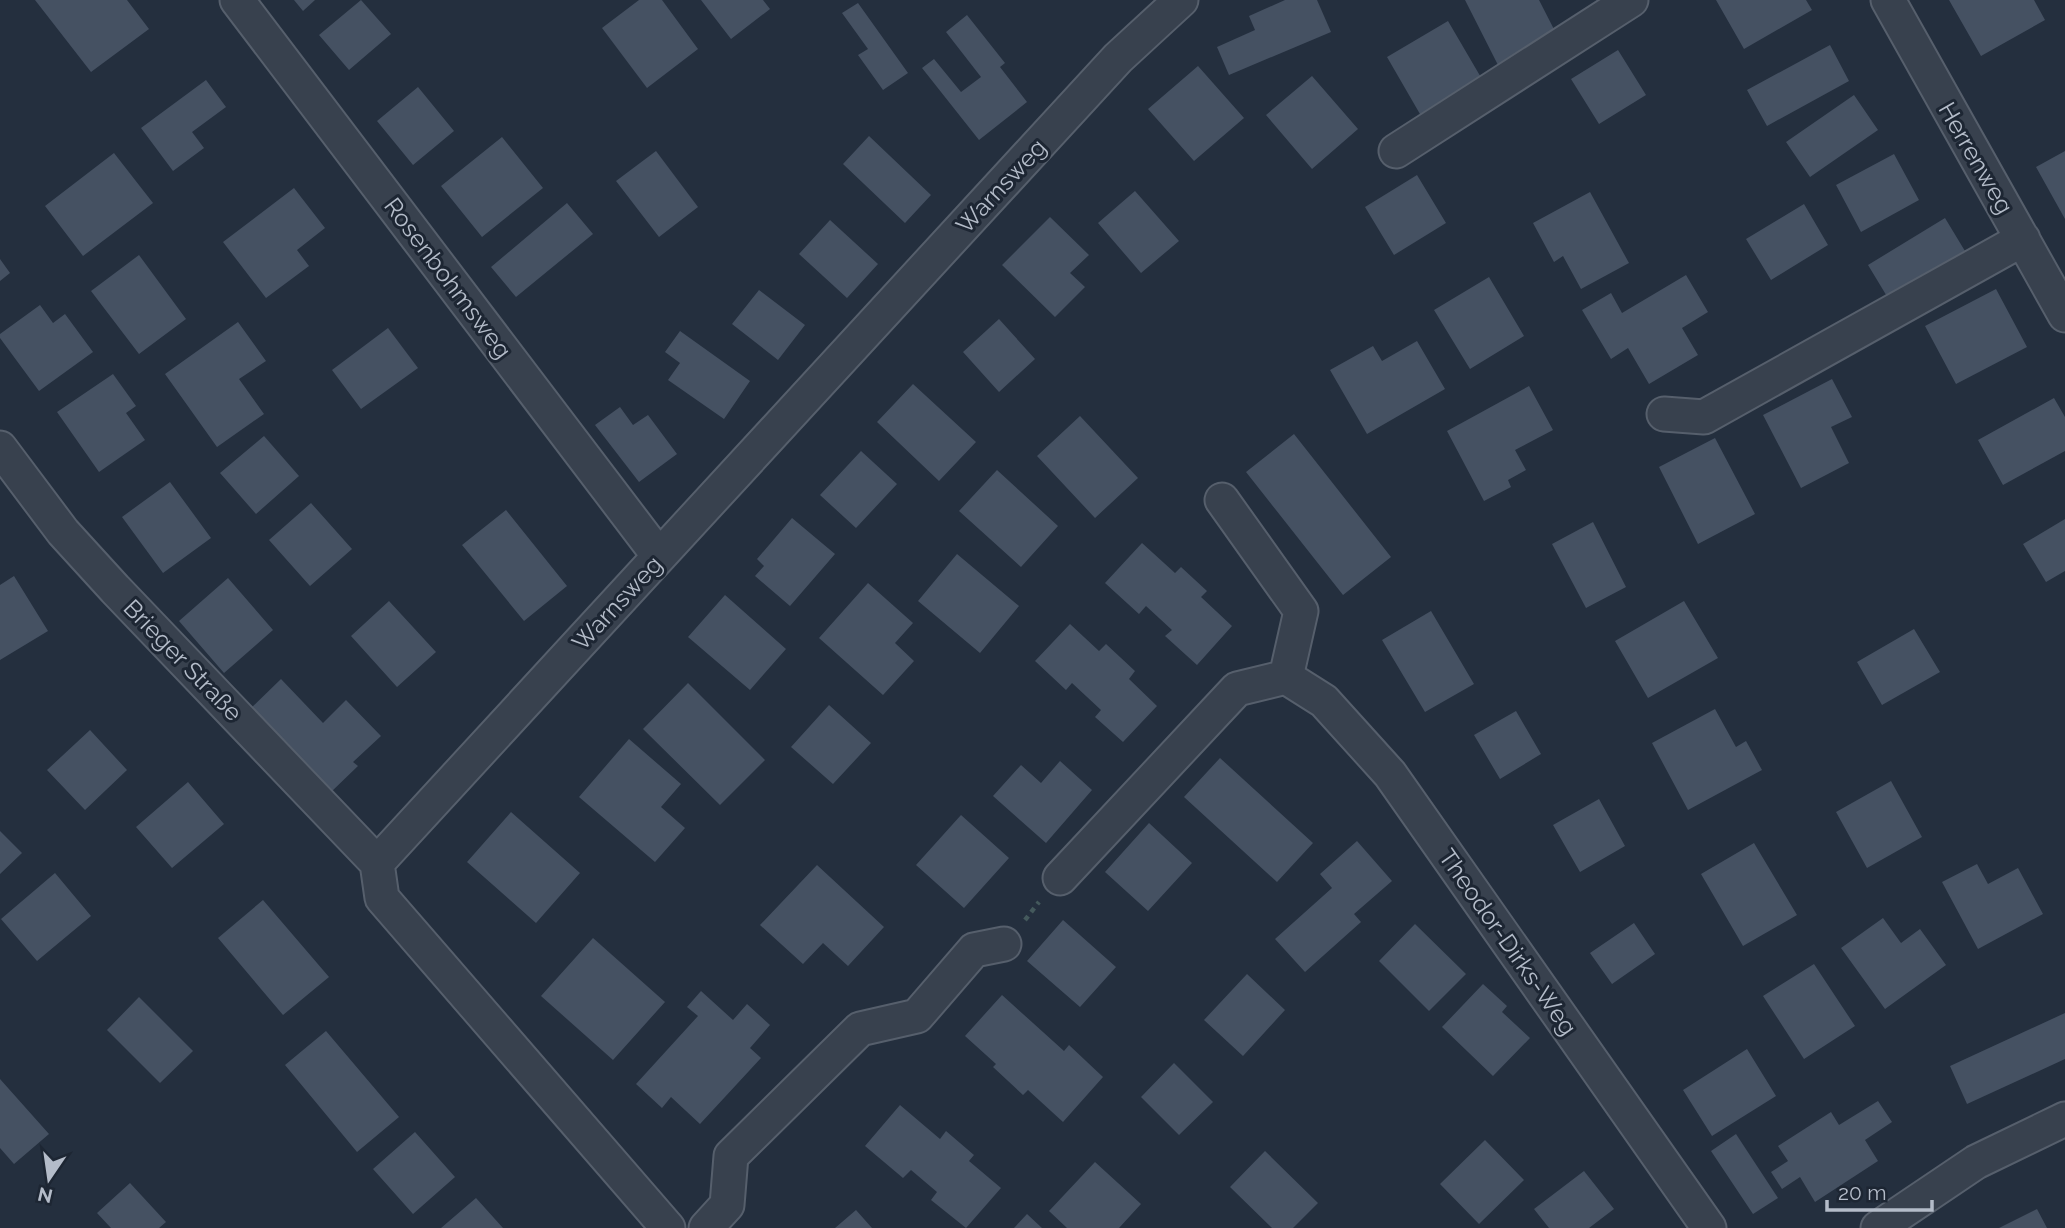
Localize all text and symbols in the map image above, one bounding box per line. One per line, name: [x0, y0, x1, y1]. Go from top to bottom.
street label: Herrenweg: [1932, 97, 2020, 219]
street label: Warnsweg: [950, 133, 1052, 239]
street label: Rosenbohmsweg: [378, 192, 518, 364]
street label: Warnsweg: [566, 550, 668, 656]
street label: Brieger Straße: [118, 593, 248, 727]
street label: Theodor-Dirks-Weg: [1433, 843, 1583, 1041]
north arrow: [14, 1144, 84, 1214]
scale bar: [1827, 1168, 1932, 1212]
text: 20 m: [1838, 1180, 1886, 1205]
text: N: [36, 1183, 55, 1208]

